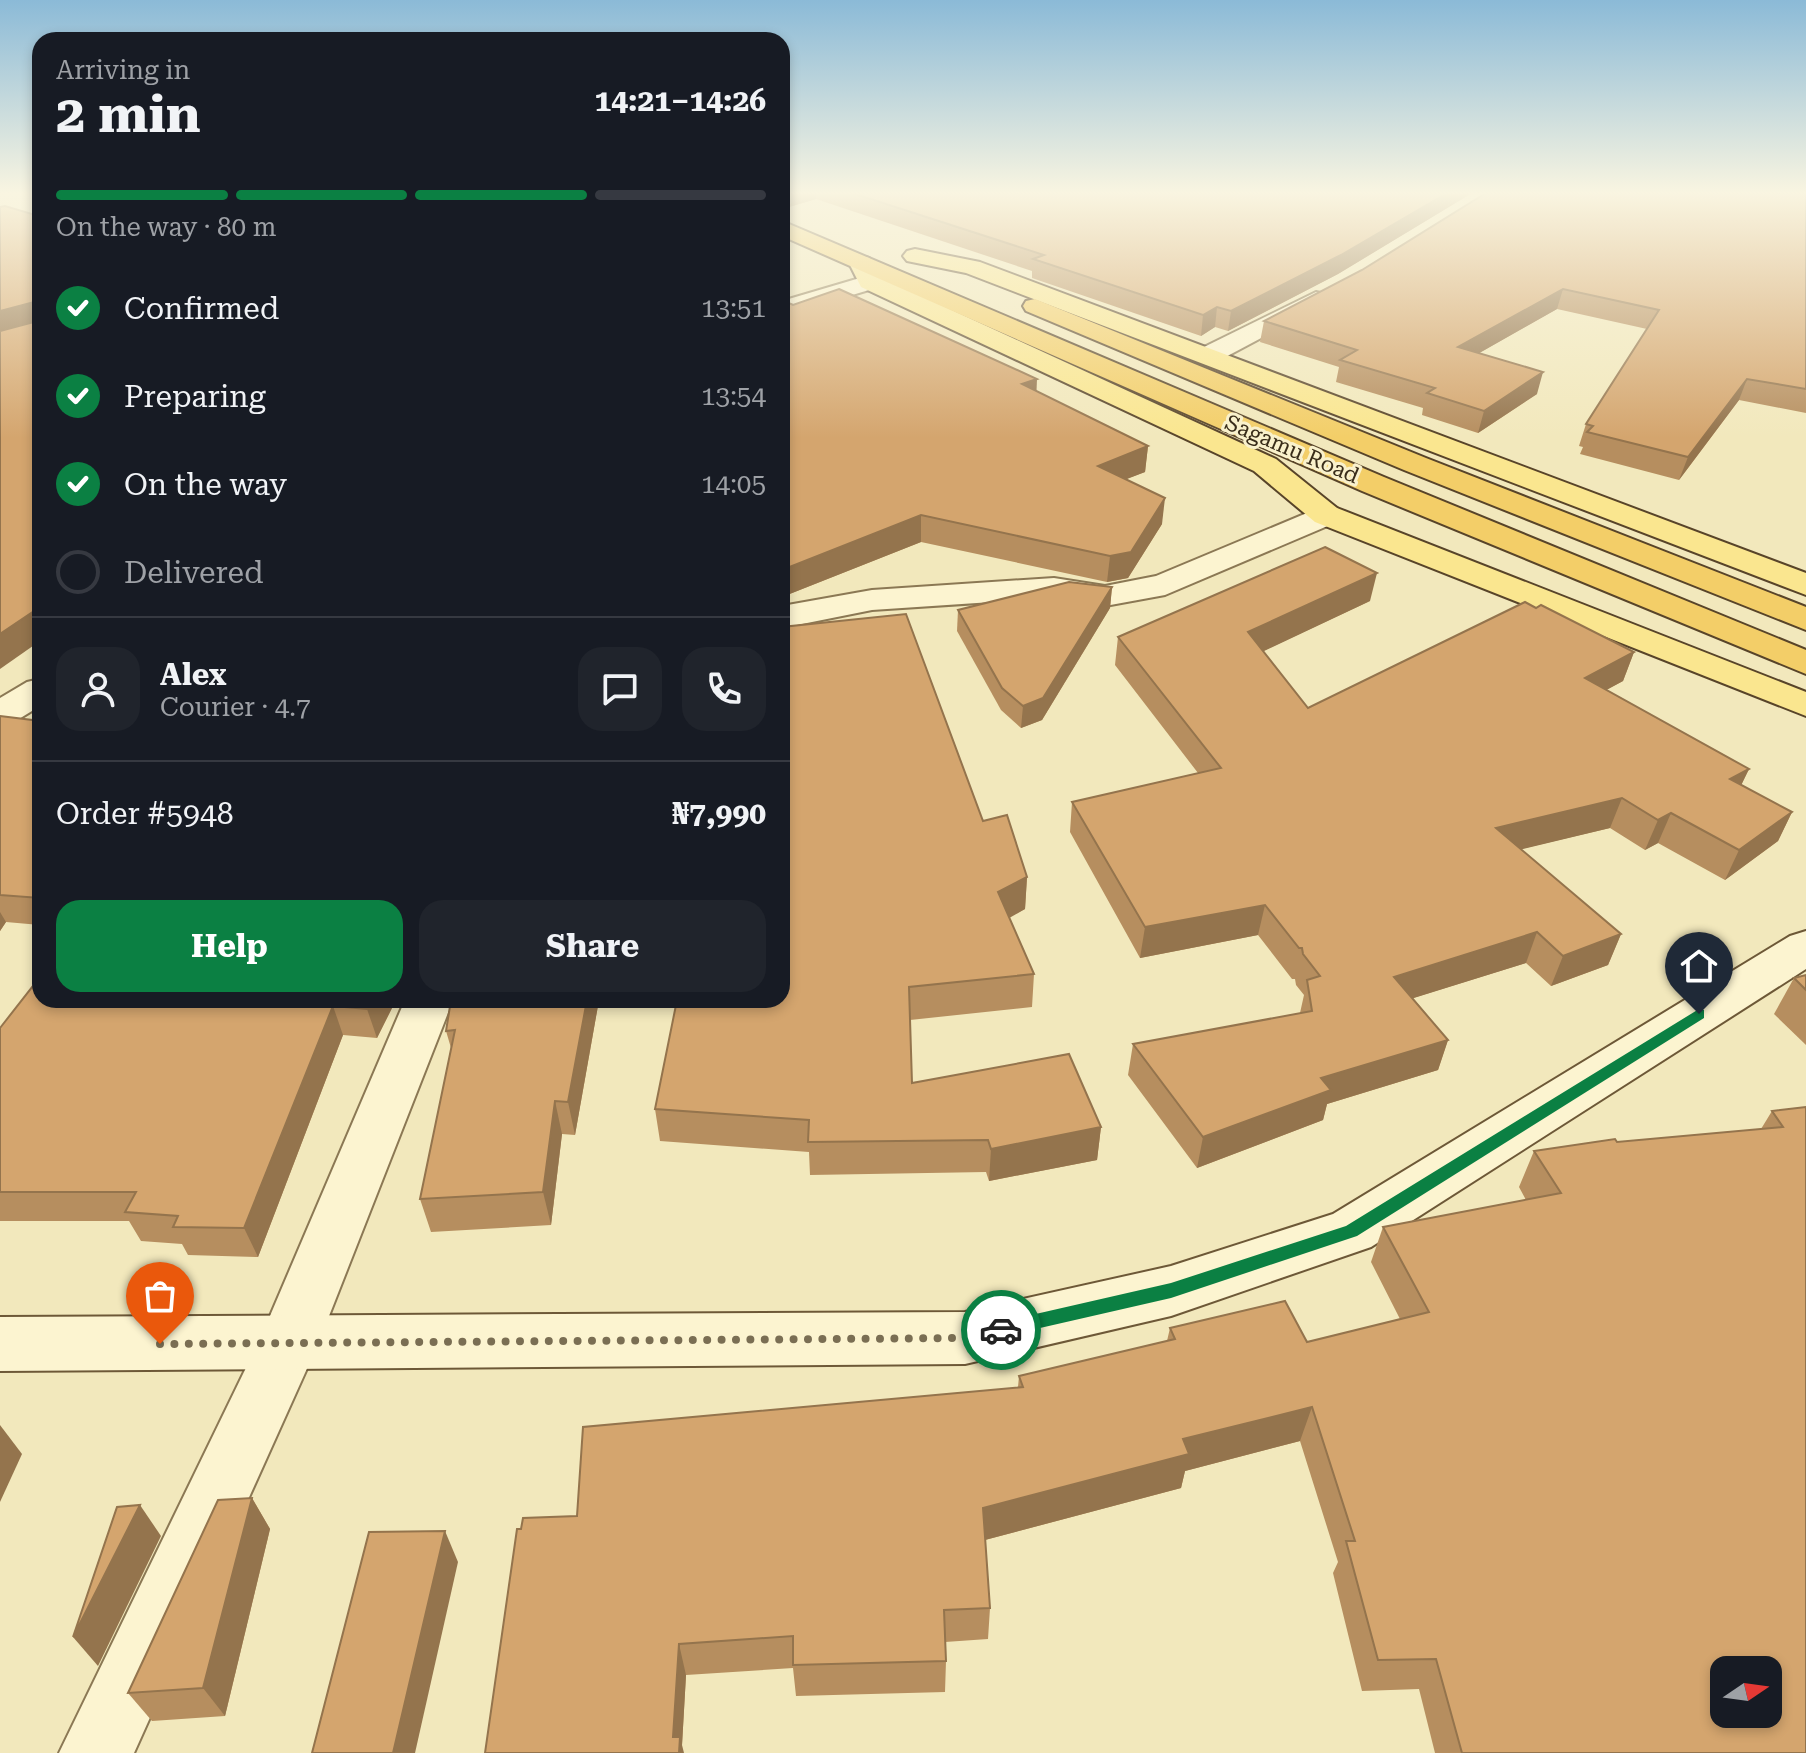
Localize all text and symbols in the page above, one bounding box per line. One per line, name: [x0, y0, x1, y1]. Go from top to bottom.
text: Arriving in: [56, 55, 190, 85]
text: 14:21–14:26: [594, 83, 766, 118]
text: 2 min: [56, 84, 201, 145]
text: On the way · 80 m: [56, 212, 276, 242]
icon: check: [56, 286, 100, 330]
text: Confirmed: [124, 291, 279, 326]
text: 13:51: [701, 293, 766, 323]
icon: check: [56, 374, 100, 418]
text: Preparing: [124, 379, 266, 414]
text: 13:54: [701, 381, 766, 411]
street label: Sagamu Road: [1221, 410, 1363, 488]
icon: check: [56, 462, 100, 506]
text: On the way: [124, 467, 287, 502]
text: 14:05: [701, 469, 766, 499]
text: Delivered: [124, 555, 263, 590]
button: person: [56, 647, 140, 731]
button: chat: [578, 647, 662, 731]
button: phone: [682, 647, 766, 731]
text: Alex: [160, 657, 227, 692]
text: Courier · 4.7: [160, 692, 310, 722]
text: Order #5948: [56, 796, 234, 831]
text: ₦7,990: [672, 796, 766, 831]
button: Help: [56, 900, 403, 992]
button: Share: [419, 900, 766, 992]
pin: [1665, 932, 1733, 1014]
icon: home: [1677, 944, 1721, 988]
pin: [126, 1262, 194, 1344]
icon: bag: [138, 1274, 182, 1318]
courier: [961, 1290, 1041, 1370]
icon: car: [979, 1308, 1023, 1352]
north arrow: [1710, 1656, 1782, 1728]
map controls: [1710, 1656, 1782, 1728]

